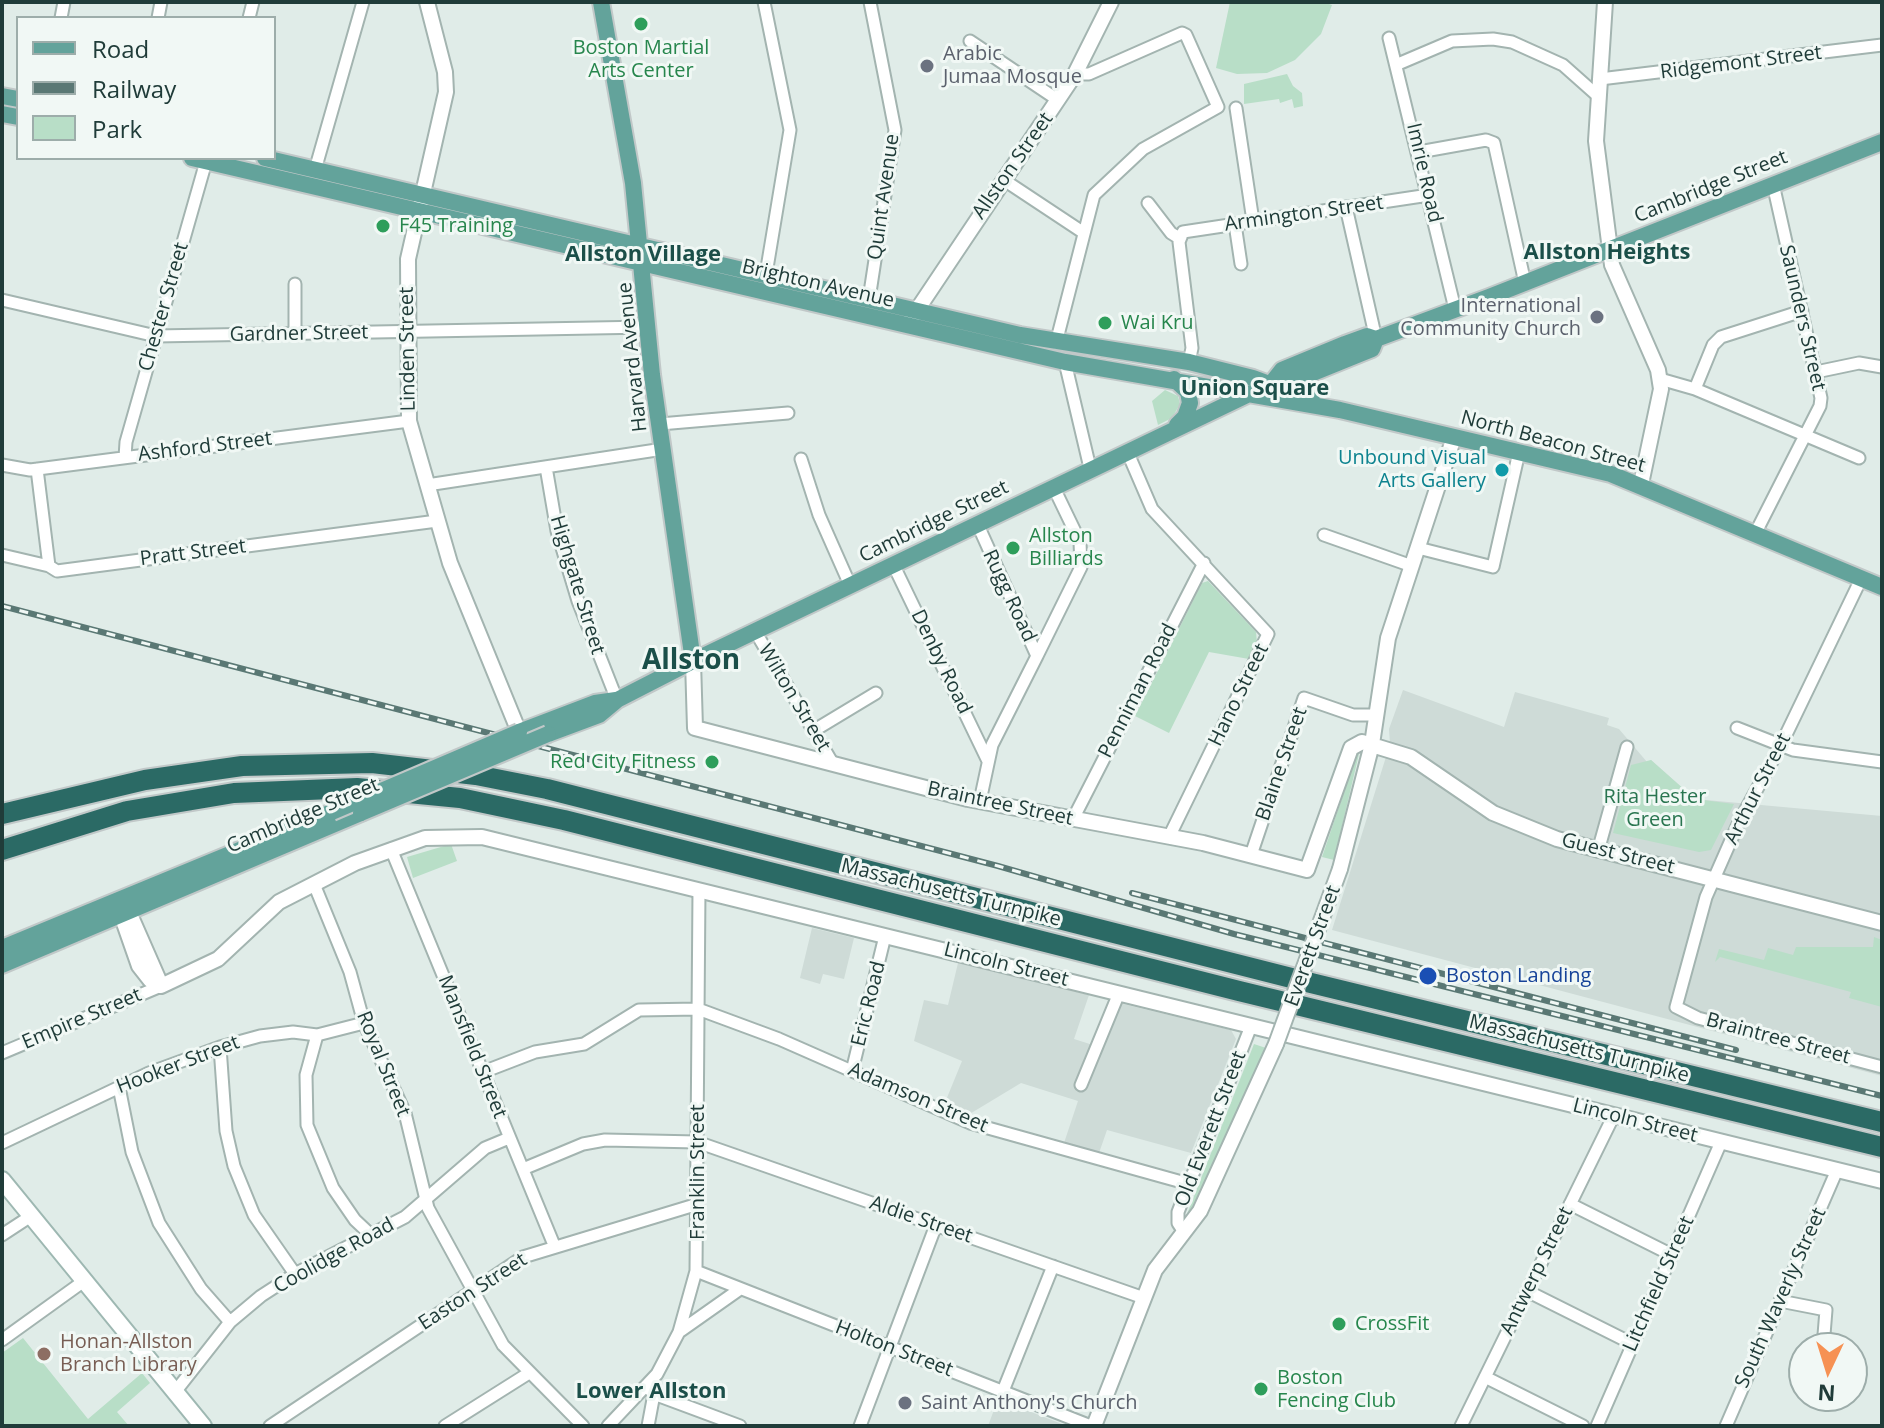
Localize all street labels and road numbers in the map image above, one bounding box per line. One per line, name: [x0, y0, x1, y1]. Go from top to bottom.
street label: Ridgemont Street: [1659, 41, 1823, 85]
street label: Allston Street: [967, 108, 1059, 224]
street label: Imrie Road: [1401, 121, 1447, 225]
street label: Quint Avenue: [863, 132, 905, 262]
street label: Cambridge Street: [1631, 145, 1791, 229]
street label: Armington Street: [1223, 191, 1385, 237]
street label: Chester Street: [134, 240, 194, 374]
street label: Saunders Street: [1774, 243, 1830, 393]
street label: Brighton Avenue: [740, 255, 896, 313]
street label: Harvard Avenue: [613, 281, 653, 433]
street label: Linden Street: [395, 287, 421, 411]
street label: Gardner Street: [229, 321, 369, 347]
street label: North Beacon Street: [1458, 406, 1648, 478]
street label: Ashford Street: [137, 427, 273, 467]
street label: Cambridge Street: [855, 475, 1013, 569]
street label: Highgate Street: [544, 512, 610, 658]
street label: Pratt Street: [139, 535, 247, 571]
street label: Rugg Road: [977, 546, 1041, 646]
street label: Denby Road: [905, 606, 977, 718]
street label: Penniman Road: [1094, 620, 1182, 762]
street label: Wilton Street: [753, 640, 835, 756]
street label: Hano Street: [1204, 640, 1274, 750]
street label: Blaine Street: [1251, 704, 1313, 824]
street label: Arthur Street: [1720, 729, 1796, 849]
street label: Cambridge Street: [223, 773, 383, 859]
street label: Braintree Street: [925, 777, 1075, 831]
street label: Guest Street: [1559, 828, 1677, 880]
street label: Massachusetts Turnpike: [839, 854, 1063, 932]
street label: Everett Street: [1280, 882, 1346, 1010]
street label: Lincoln Street: [941, 938, 1071, 992]
street label: Eric Road: [847, 959, 891, 1049]
street label: Mansfield Street: [432, 972, 512, 1122]
street label: Empire Street: [19, 983, 145, 1055]
street label: Royal Street: [351, 1008, 415, 1120]
street label: Braintree Street: [1703, 1008, 1853, 1070]
street label: Massachusetts Turnpike: [1467, 1010, 1691, 1088]
street label: Hooker Street: [113, 1031, 243, 1099]
street label: Old Everett Street: [1170, 1048, 1252, 1210]
street label: Adamson Street: [845, 1058, 991, 1138]
street label: Lincoln Street: [1570, 1094, 1700, 1148]
street label: Franklin Street: [686, 1104, 710, 1240]
street label: Aldie Street: [866, 1191, 976, 1249]
street label: Antwerp Street: [1495, 1203, 1579, 1339]
street label: South Waverly Street: [1730, 1204, 1832, 1392]
street label: Coolidge Road: [270, 1213, 398, 1299]
street label: Litchfield Street: [1618, 1213, 1700, 1355]
street label: Easton Street: [414, 1248, 532, 1336]
street label: Holton Street: [832, 1316, 956, 1382]

